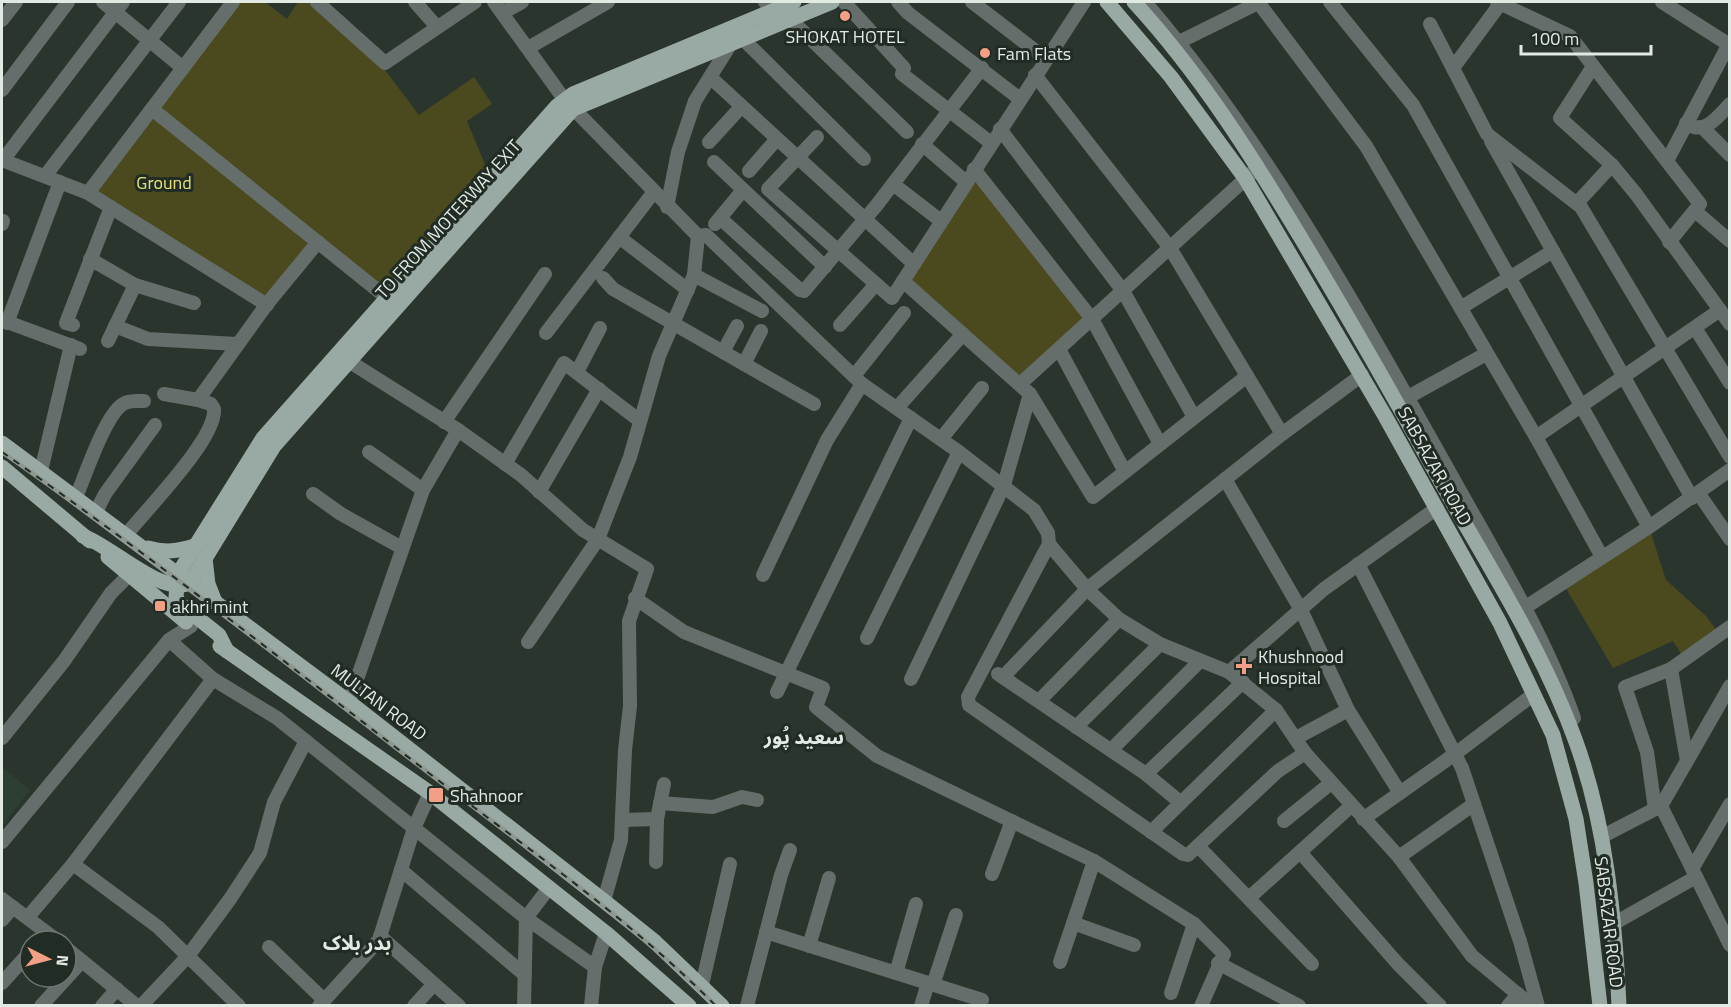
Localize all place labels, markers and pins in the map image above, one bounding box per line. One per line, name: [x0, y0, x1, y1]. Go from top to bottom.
marker: SHOKAT HOTEL: [838, 9, 852, 23]
place label: SHOKAT HOTEL: [785, 23, 905, 50]
place label: Fam Flats: [997, 40, 1071, 67]
marker: Fam Flats: [978, 46, 992, 60]
place label: akhri mint: [172, 593, 249, 620]
marker: akhri mint: [153, 599, 167, 613]
place label: Khushnood Hospital: [1258, 643, 1344, 691]
marker: Khushnood Hospital: [1235, 657, 1253, 675]
place label: Shahnoor: [450, 782, 523, 809]
marker: Shahnoor: [427, 786, 445, 804]

